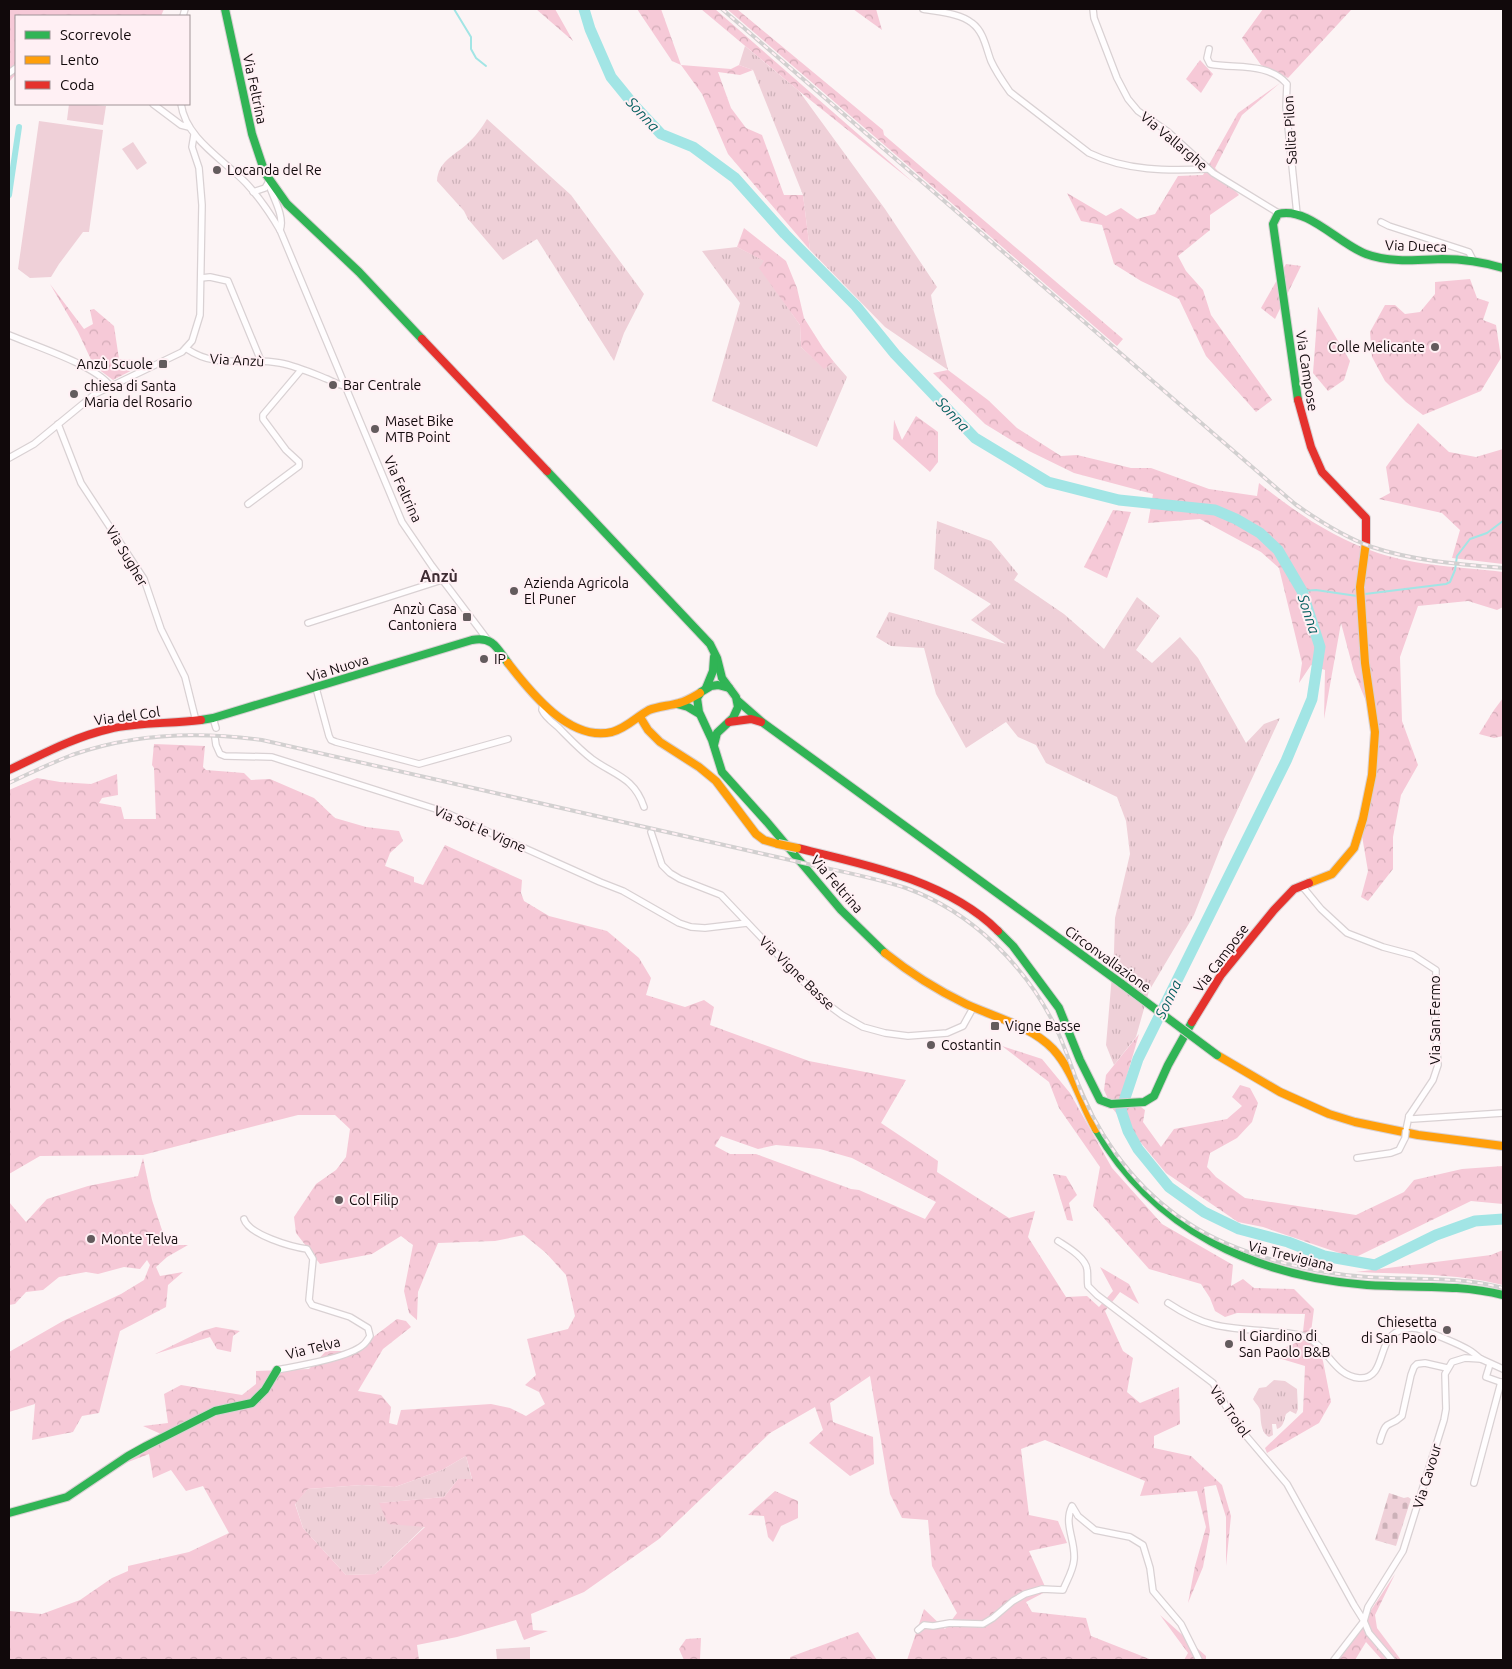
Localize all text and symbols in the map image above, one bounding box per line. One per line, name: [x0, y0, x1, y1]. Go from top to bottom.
legend: [15, 15, 190, 105]
text: Scorrevole: [60, 26, 131, 43]
text: Lento: [60, 51, 99, 68]
street label: Via Feltrina: [240, 52, 270, 126]
text: Coda: [60, 76, 94, 93]
water label: Sonna: [622, 93, 663, 135]
street label: Salita Pilon: [1280, 95, 1300, 165]
street label: Via Vallarghe: [1137, 108, 1211, 174]
place label: Locanda del Re: [227, 162, 322, 178]
marker: Locanda del Re: [211, 164, 223, 176]
street label: Via Dueca: [1385, 237, 1447, 255]
street label: Via Campose: [1293, 330, 1321, 412]
place label: Colle Melicante: [1328, 339, 1425, 355]
marker: Colle Melicante: [1429, 341, 1441, 353]
street label: Via Anzù: [209, 351, 265, 369]
place label: Anzù Scuole: [77, 356, 153, 372]
marker: Anzù Scuole: [157, 358, 169, 370]
place label: Bar Centrale: [343, 377, 421, 393]
place label: chiesa di Santa Maria del Rosario: [84, 378, 192, 410]
marker: Bar Centrale: [327, 379, 339, 391]
marker: chiesa di Santa Maria del Rosario: [68, 388, 80, 400]
water label: Sonna: [932, 393, 973, 435]
place label: Maset Bike MTB Point: [385, 413, 454, 445]
marker: Maset Bike MTB Point: [369, 423, 381, 435]
street label: Via Feltrina: [381, 453, 425, 525]
street label: Via Sugher: [103, 523, 152, 590]
district label: Anzù: [420, 567, 458, 585]
place label: Azienda Agricola El Puner: [524, 575, 629, 607]
marker: Azienda Agricola El Puner: [508, 585, 520, 597]
water label: Sonna: [1294, 591, 1323, 636]
place label: Anzù Casa Cantoniera: [388, 601, 457, 633]
marker: Anzù Casa Cantoniera: [461, 611, 473, 623]
street label: Via Nuova: [305, 651, 371, 685]
place label: IP: [494, 651, 506, 667]
marker: IP: [478, 653, 490, 665]
street label: Via del Col: [93, 703, 161, 729]
street label: Via Sot le Vigne: [432, 802, 528, 856]
street label: Via Feltrina: [808, 852, 866, 916]
street label: Via Campose: [1190, 921, 1252, 995]
street label: Circonvallazione: [1062, 922, 1154, 996]
street label: Via Vigne Basse: [756, 933, 838, 1013]
street label: Via San Fermo: [1427, 975, 1443, 1065]
water label: Sonna: [1151, 977, 1185, 1022]
place label: Vigne Basse: [1005, 1018, 1081, 1034]
marker: Vigne Basse: [989, 1020, 1001, 1032]
place label: Costantin: [941, 1037, 1001, 1053]
marker: Costantin: [925, 1039, 937, 1051]
place label: Col Filip: [349, 1192, 399, 1208]
marker: Col Filip: [333, 1194, 345, 1206]
place label: Monte Telva: [101, 1231, 178, 1247]
marker: Monte Telva: [85, 1233, 97, 1245]
street label: Via Trevigiana: [1247, 1238, 1335, 1274]
place label: Chiesetta di San Paolo: [1361, 1314, 1437, 1346]
marker: Chiesetta di San Paolo: [1441, 1324, 1453, 1336]
place label: Il Giardino di San Paolo B&B: [1239, 1328, 1330, 1360]
street label: Via Telva: [284, 1334, 342, 1362]
marker: Il Giardino di San Paolo B&B: [1223, 1338, 1235, 1350]
street label: Via Troiol: [1206, 1382, 1254, 1440]
street label: Via Cavour: [1410, 1441, 1445, 1510]

